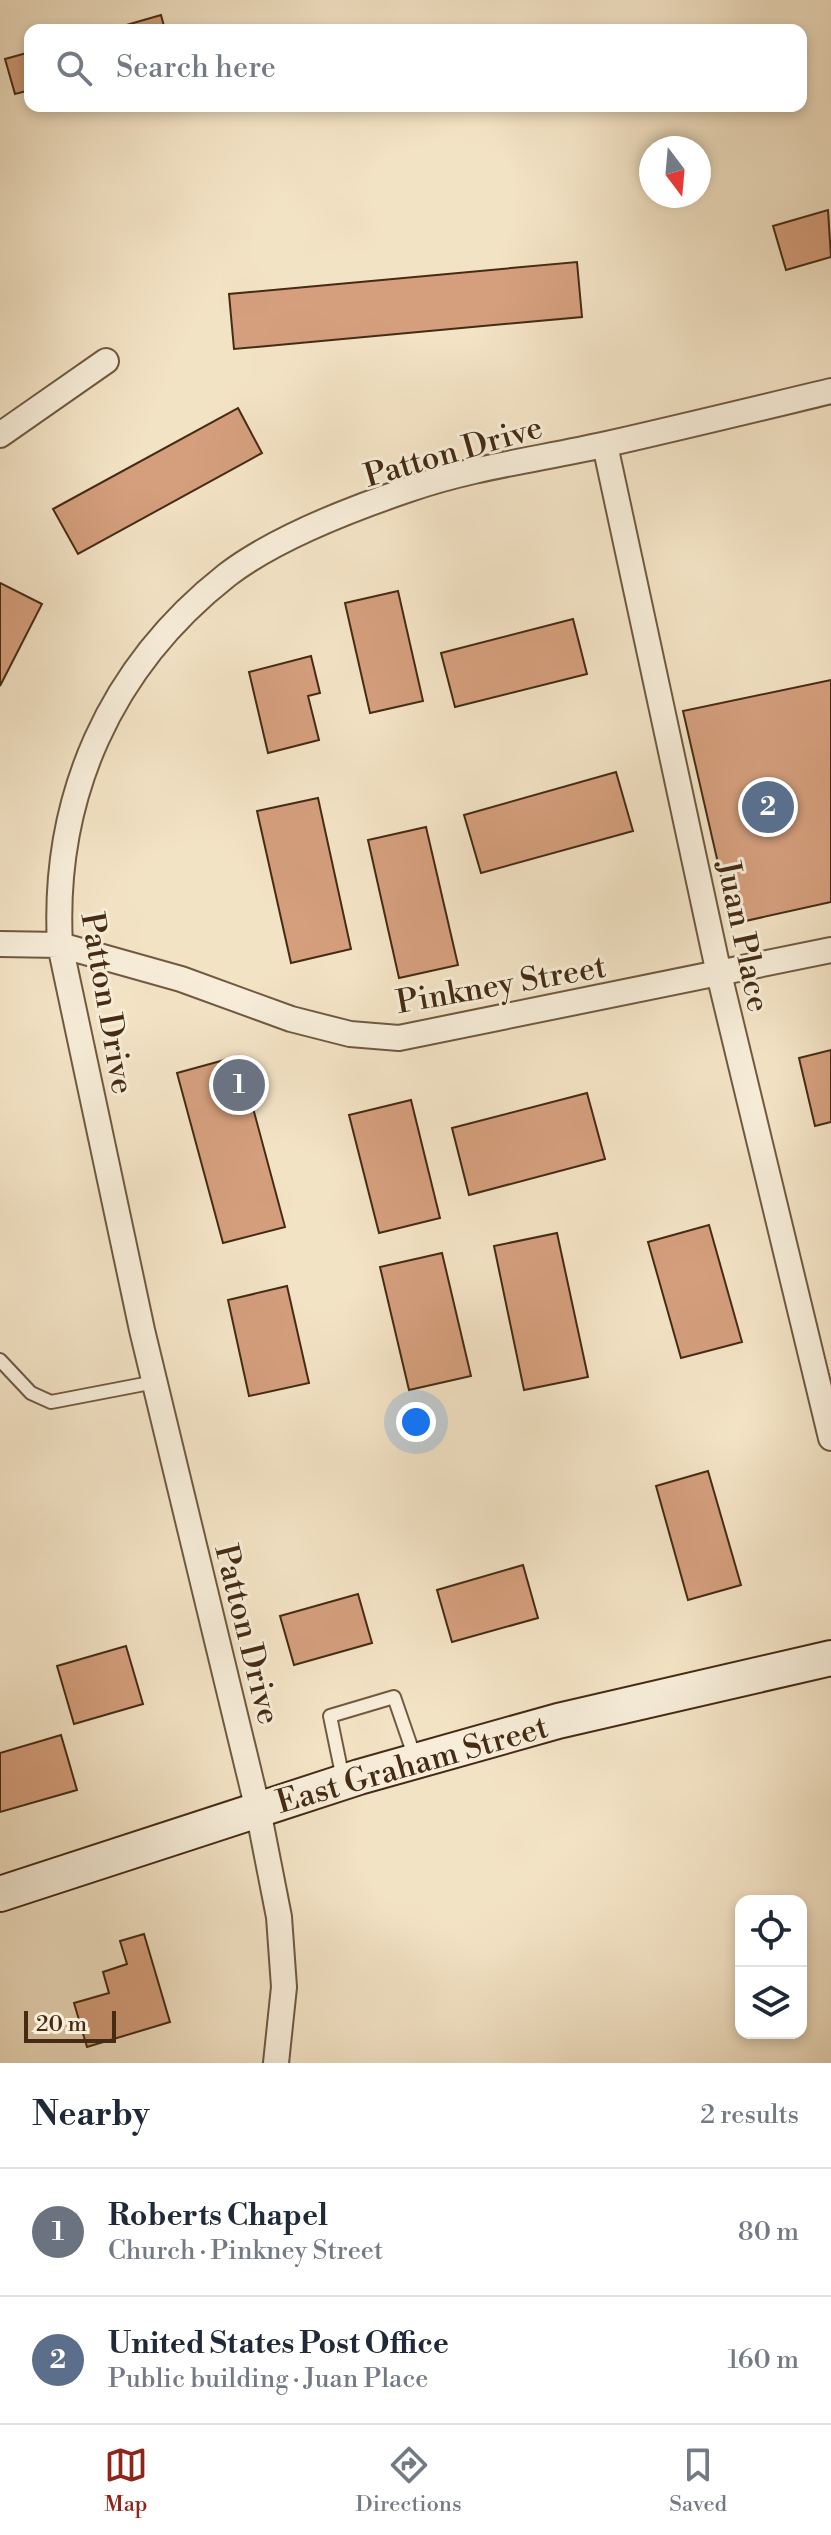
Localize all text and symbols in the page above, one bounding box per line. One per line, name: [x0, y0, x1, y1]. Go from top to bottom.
search box: [24, 24, 807, 112]
icon: search: [52, 46, 96, 90]
text: Search here: [116, 49, 276, 87]
north arrow: [639, 136, 711, 208]
street label: Patton Drive: [359, 407, 547, 497]
pin: 2: [742, 777, 794, 837]
street label: Juan Place: [707, 856, 779, 1016]
street label: Patton Drive: [71, 909, 143, 1097]
street label: Pinkney Street: [393, 947, 609, 1023]
pin: 1: [213, 1055, 265, 1115]
your location: [396, 1402, 436, 1442]
street label: Patton Drive: [205, 1540, 289, 1728]
street label: East Graham Street: [272, 1707, 553, 1823]
map controls: [735, 1895, 807, 2039]
button: locate: [735, 1895, 807, 1967]
button: layers: [735, 1967, 807, 2039]
scale bar: [24, 2007, 116, 2043]
text: 20 m: [36, 2011, 87, 2038]
text: Nearby: [32, 2094, 150, 2136]
text: 2 results: [700, 2099, 799, 2131]
text: Roberts Chapel: [108, 2197, 328, 2235]
text: 1: [52, 2216, 64, 2248]
text: 80 m: [738, 2216, 799, 2248]
text: Church · Pinkney Street: [108, 2235, 383, 2267]
text: United States Post Office: [108, 2325, 449, 2363]
text: 2: [50, 2344, 66, 2376]
text: 160 m: [728, 2344, 799, 2376]
text: Public building · Juan Place: [108, 2363, 429, 2395]
tab: Map: [104, 2443, 148, 2518]
tab: Directions: [356, 2443, 462, 2518]
tab: Saved: [669, 2443, 727, 2518]

